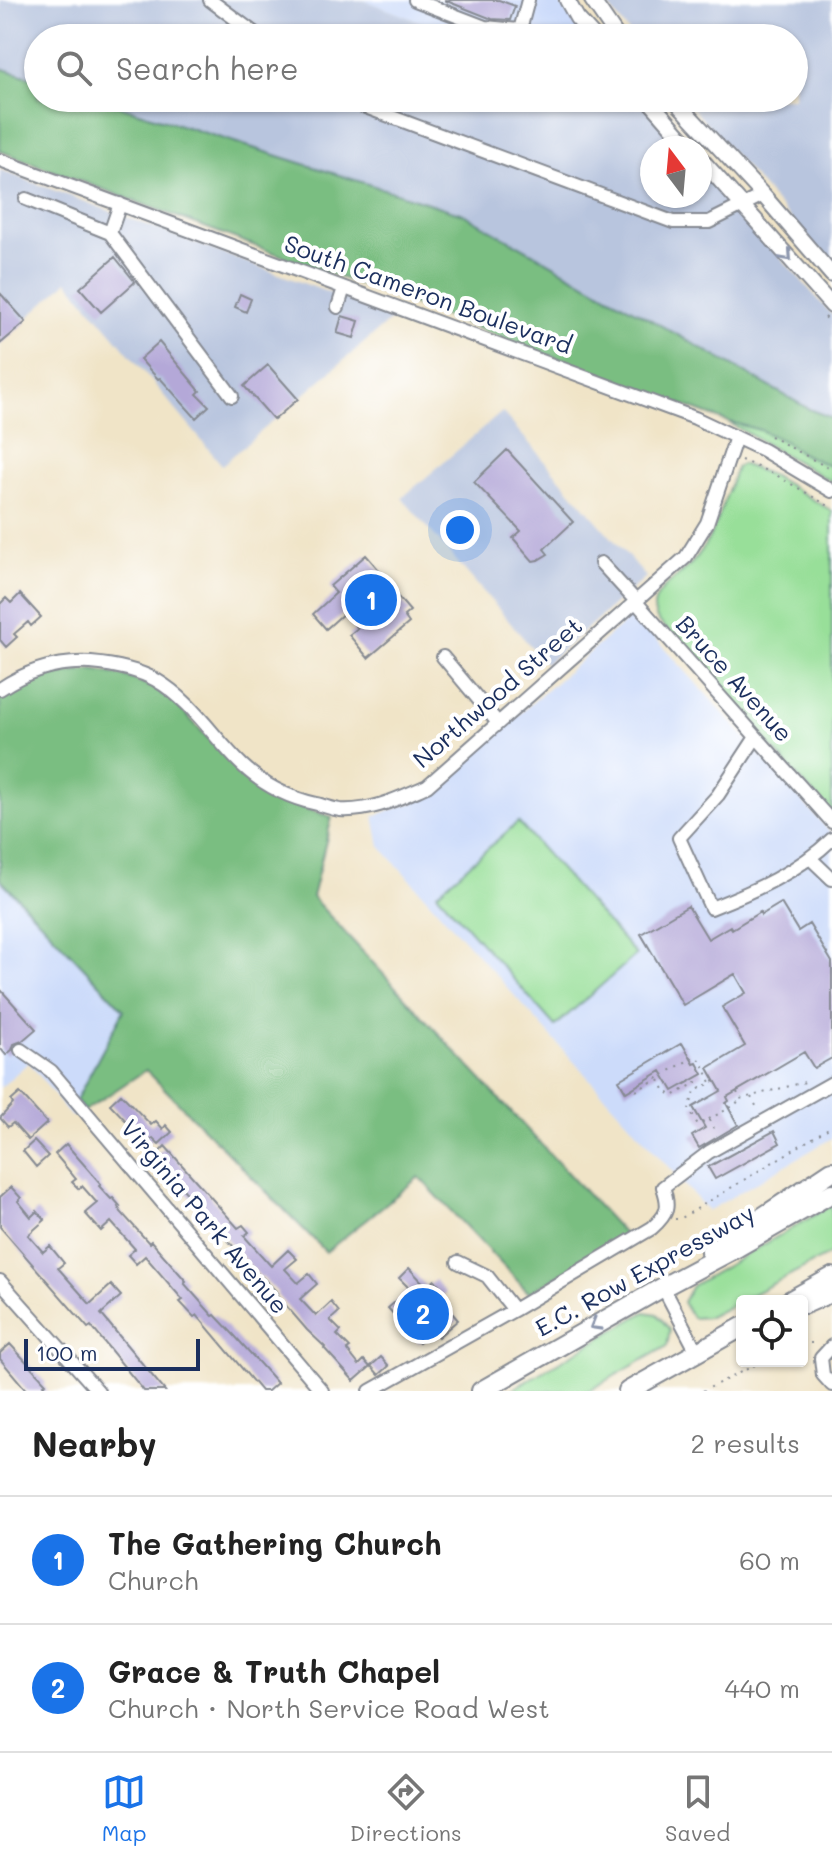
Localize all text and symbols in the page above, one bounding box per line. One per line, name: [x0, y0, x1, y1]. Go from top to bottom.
search box: [24, 24, 808, 112]
icon: search: [52, 46, 96, 90]
text: Search here: [116, 48, 299, 88]
north arrow: [640, 136, 712, 208]
street label: South Cameron Boulevard: [280, 227, 577, 360]
one-way arrow: [778, 246, 792, 261]
your location: [440, 510, 480, 550]
pin: 1: [345, 570, 397, 630]
street label: Bruce Avenue: [670, 608, 800, 748]
street label: Northwood Street: [406, 610, 588, 774]
street label: Virginia Park Avenue: [115, 1112, 296, 1320]
street label: E.C. Row Expressway: [529, 1197, 759, 1343]
pin: 2: [397, 1284, 449, 1344]
map controls: [736, 1295, 808, 1367]
button: locate: [736, 1295, 808, 1367]
one-way arrow: [589, 1315, 604, 1331]
scale bar: [24, 1335, 200, 1371]
text: 100 m: [36, 1338, 98, 1367]
text: Nearby: [32, 1421, 157, 1466]
text: 2 results: [691, 1426, 800, 1460]
text: The Gathering Church: [108, 1523, 442, 1563]
text: 1: [52, 1543, 64, 1577]
text: 60 m: [739, 1543, 800, 1577]
text: Church: [108, 1563, 198, 1597]
text: Grace & Truth Chapel: [108, 1651, 440, 1691]
text: 2: [51, 1671, 65, 1705]
text: 440 m: [724, 1671, 800, 1705]
text: Church · North Service Road West: [108, 1691, 550, 1725]
tab: Map: [102, 1770, 147, 1847]
tab: Directions: [350, 1770, 462, 1847]
tab: Saved: [665, 1770, 730, 1847]

